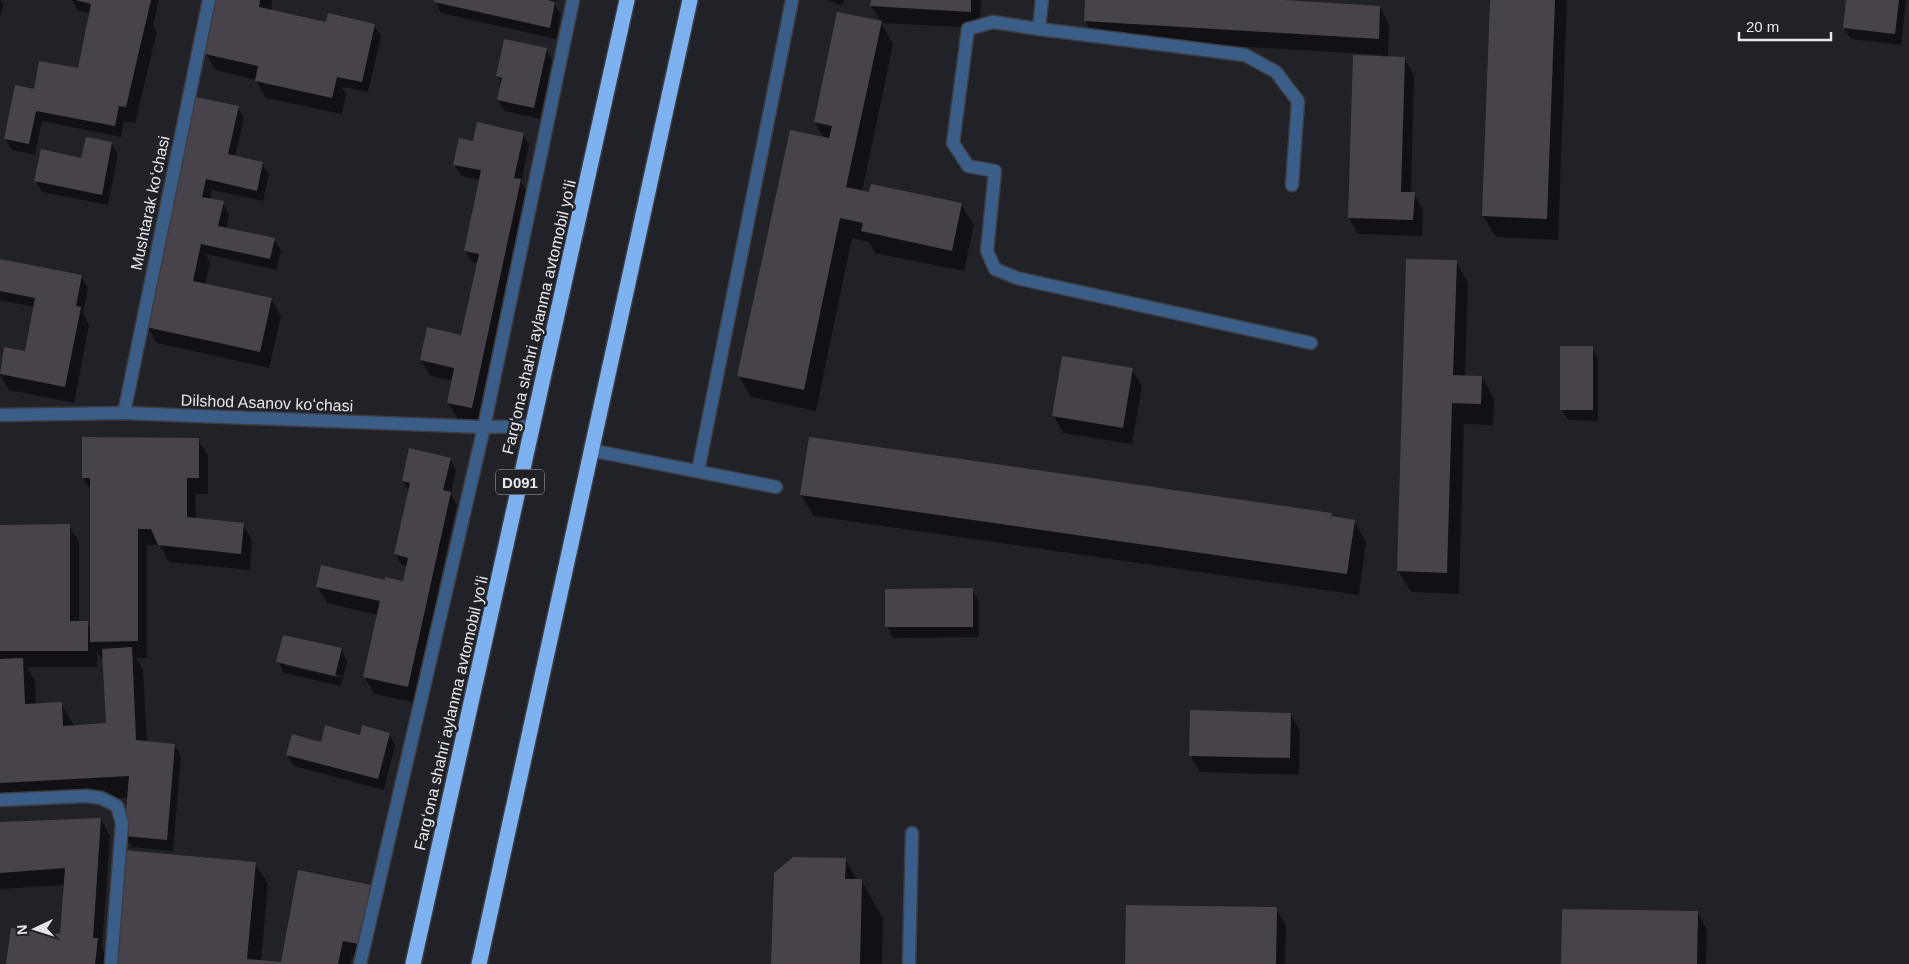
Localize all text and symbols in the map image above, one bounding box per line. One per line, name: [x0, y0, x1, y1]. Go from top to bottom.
scale bar: [1739, 10, 1832, 42]
text: 20 m: [1746, 18, 1779, 35]
street label: Mushtarak koʻchasi: [127, 134, 173, 272]
street label: Fargʻona shahri aylanma avtomobil yoʻli: [499, 178, 579, 456]
street label: Dilshod Asanov koʻchasi: [180, 391, 354, 415]
road number: D091: [496, 470, 544, 494]
street label: Fargʻona shahri aylanma avtomobil yoʻli: [411, 574, 491, 852]
north arrow: [10, 904, 60, 954]
text: N: [14, 924, 30, 936]

